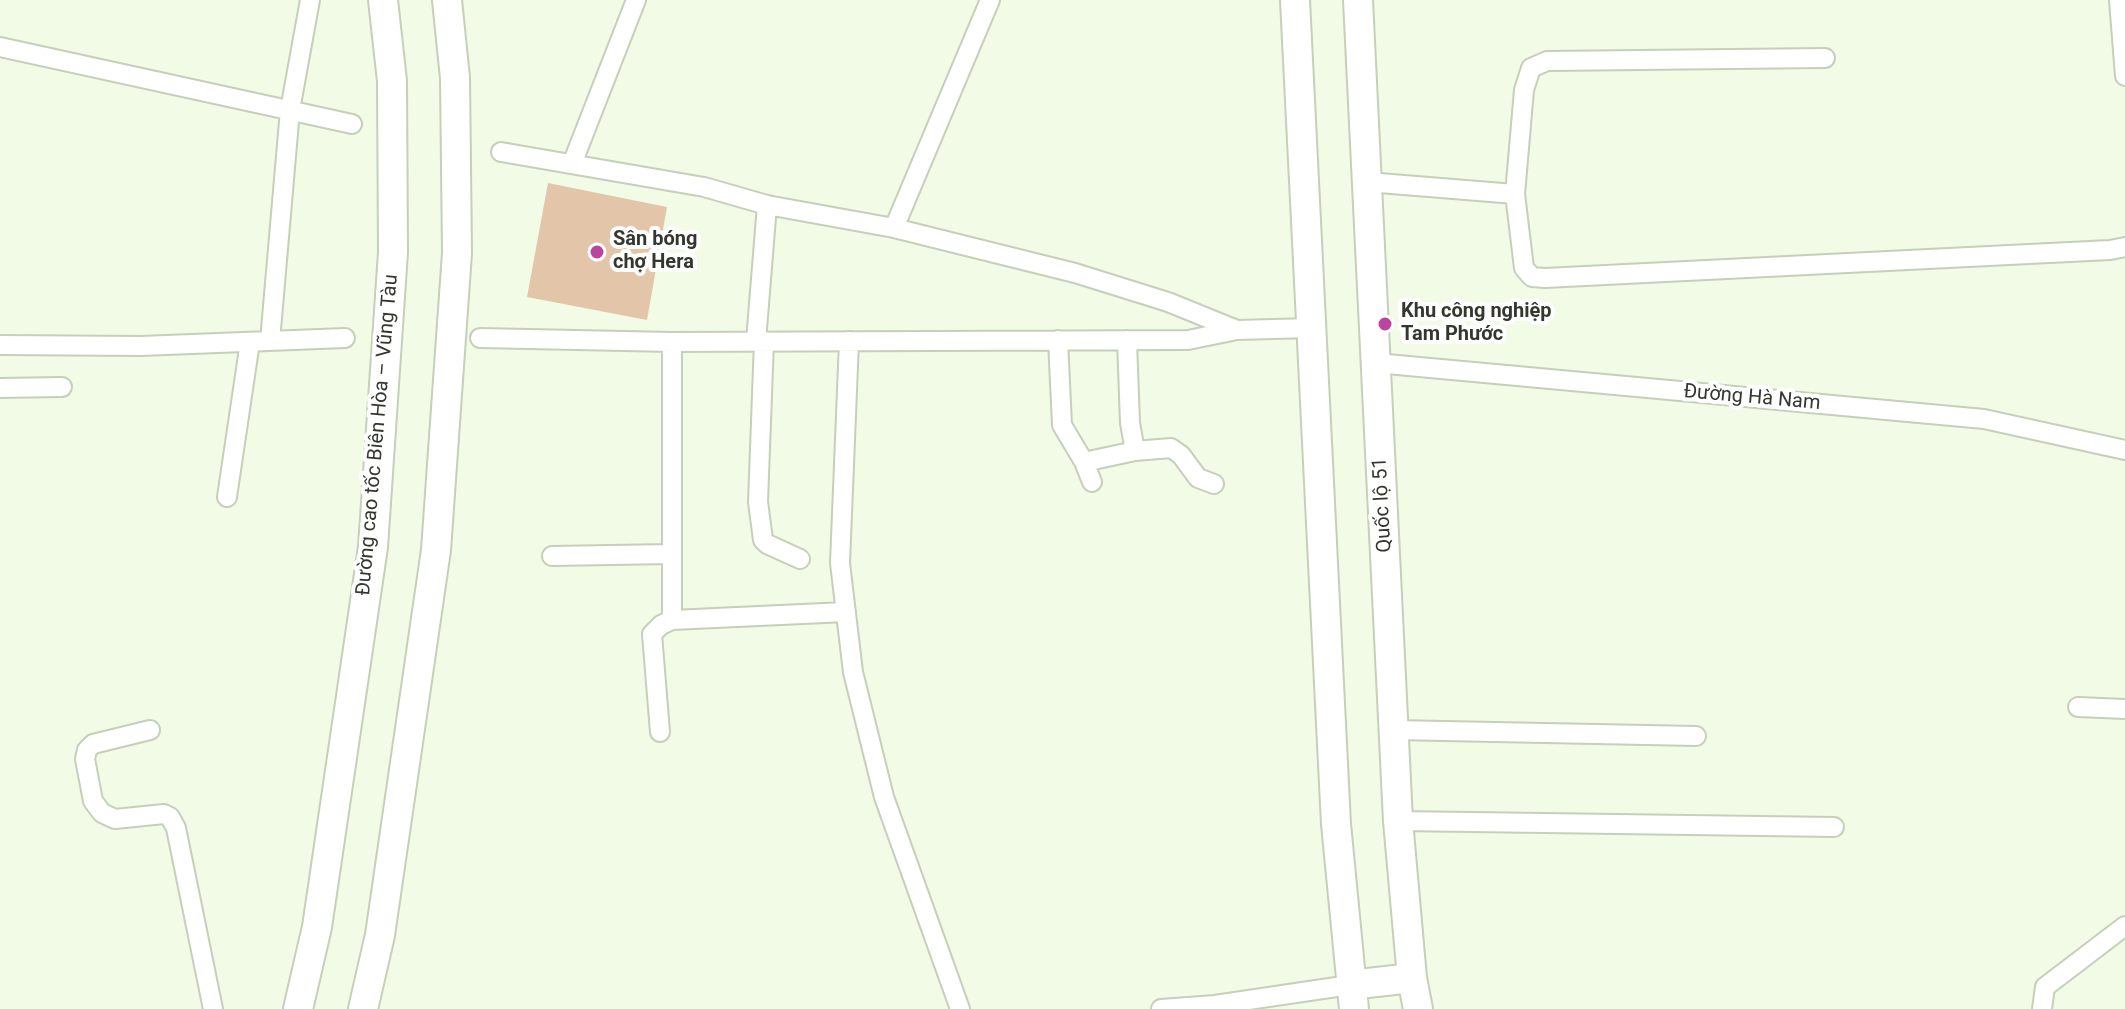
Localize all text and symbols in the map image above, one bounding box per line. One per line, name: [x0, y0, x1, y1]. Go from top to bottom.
place label: Sân bóng chợ Hera: [613, 228, 697, 275]
marker: Sân bóng chợ Hera: [588, 243, 606, 261]
street label: Đường cao tốc Biên Hòa – Vũng Tàu: [352, 273, 404, 597]
place label: Khu công nghiệp Tam Phước: [1401, 300, 1552, 347]
marker: Khu công nghiệp Tam Phước: [1376, 315, 1394, 333]
street label: Đường Hà Nam: [1683, 380, 1821, 416]
street label: Quốc lộ 51: [1369, 457, 1397, 553]

